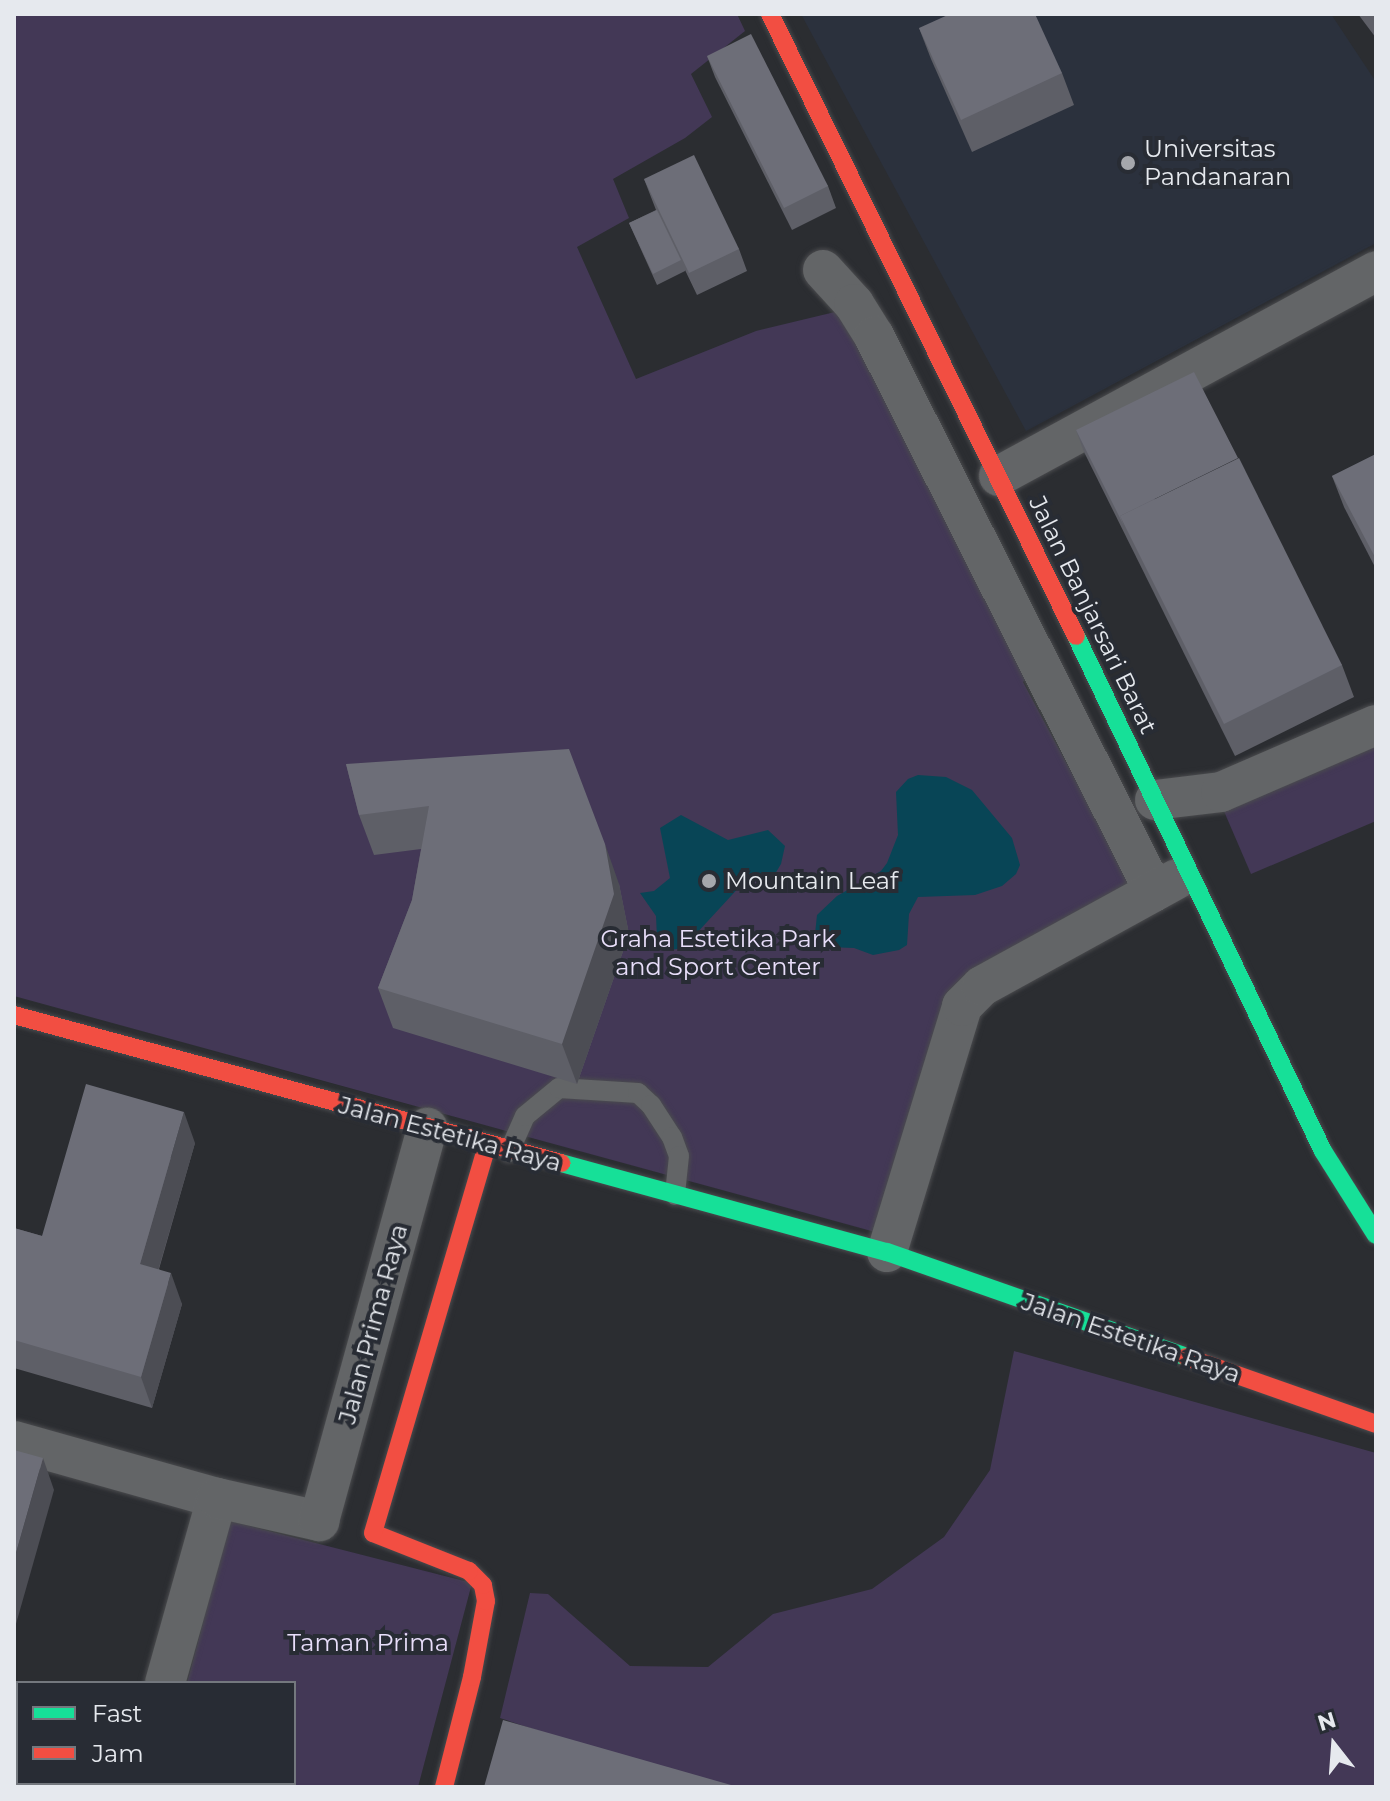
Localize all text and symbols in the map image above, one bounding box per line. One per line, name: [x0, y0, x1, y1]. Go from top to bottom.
place label: Universitas Pandanaran: [1144, 135, 1291, 191]
marker: Universitas Pandanaran: [1119, 154, 1137, 172]
street label: Jalan Banjarsari Barat: [1023, 491, 1163, 739]
place label: Mountain Leaf: [725, 867, 898, 895]
marker: Mountain Leaf: [700, 872, 718, 890]
park label: Graha Estetika Park and Sport Center: [601, 925, 835, 981]
street label: Jalan Estetika Raya: [336, 1090, 564, 1178]
street label: Jalan Prima Raya: [333, 1221, 413, 1427]
street label: Jalan Estetika Raya: [1018, 1287, 1244, 1389]
park label: Taman Prima: [287, 1629, 449, 1657]
legend: [16, 1681, 296, 1785]
text: Fast: [92, 1699, 142, 1728]
north arrow: [1294, 1705, 1374, 1785]
text: N: [1314, 1706, 1339, 1737]
text: Jam: [92, 1739, 144, 1768]

